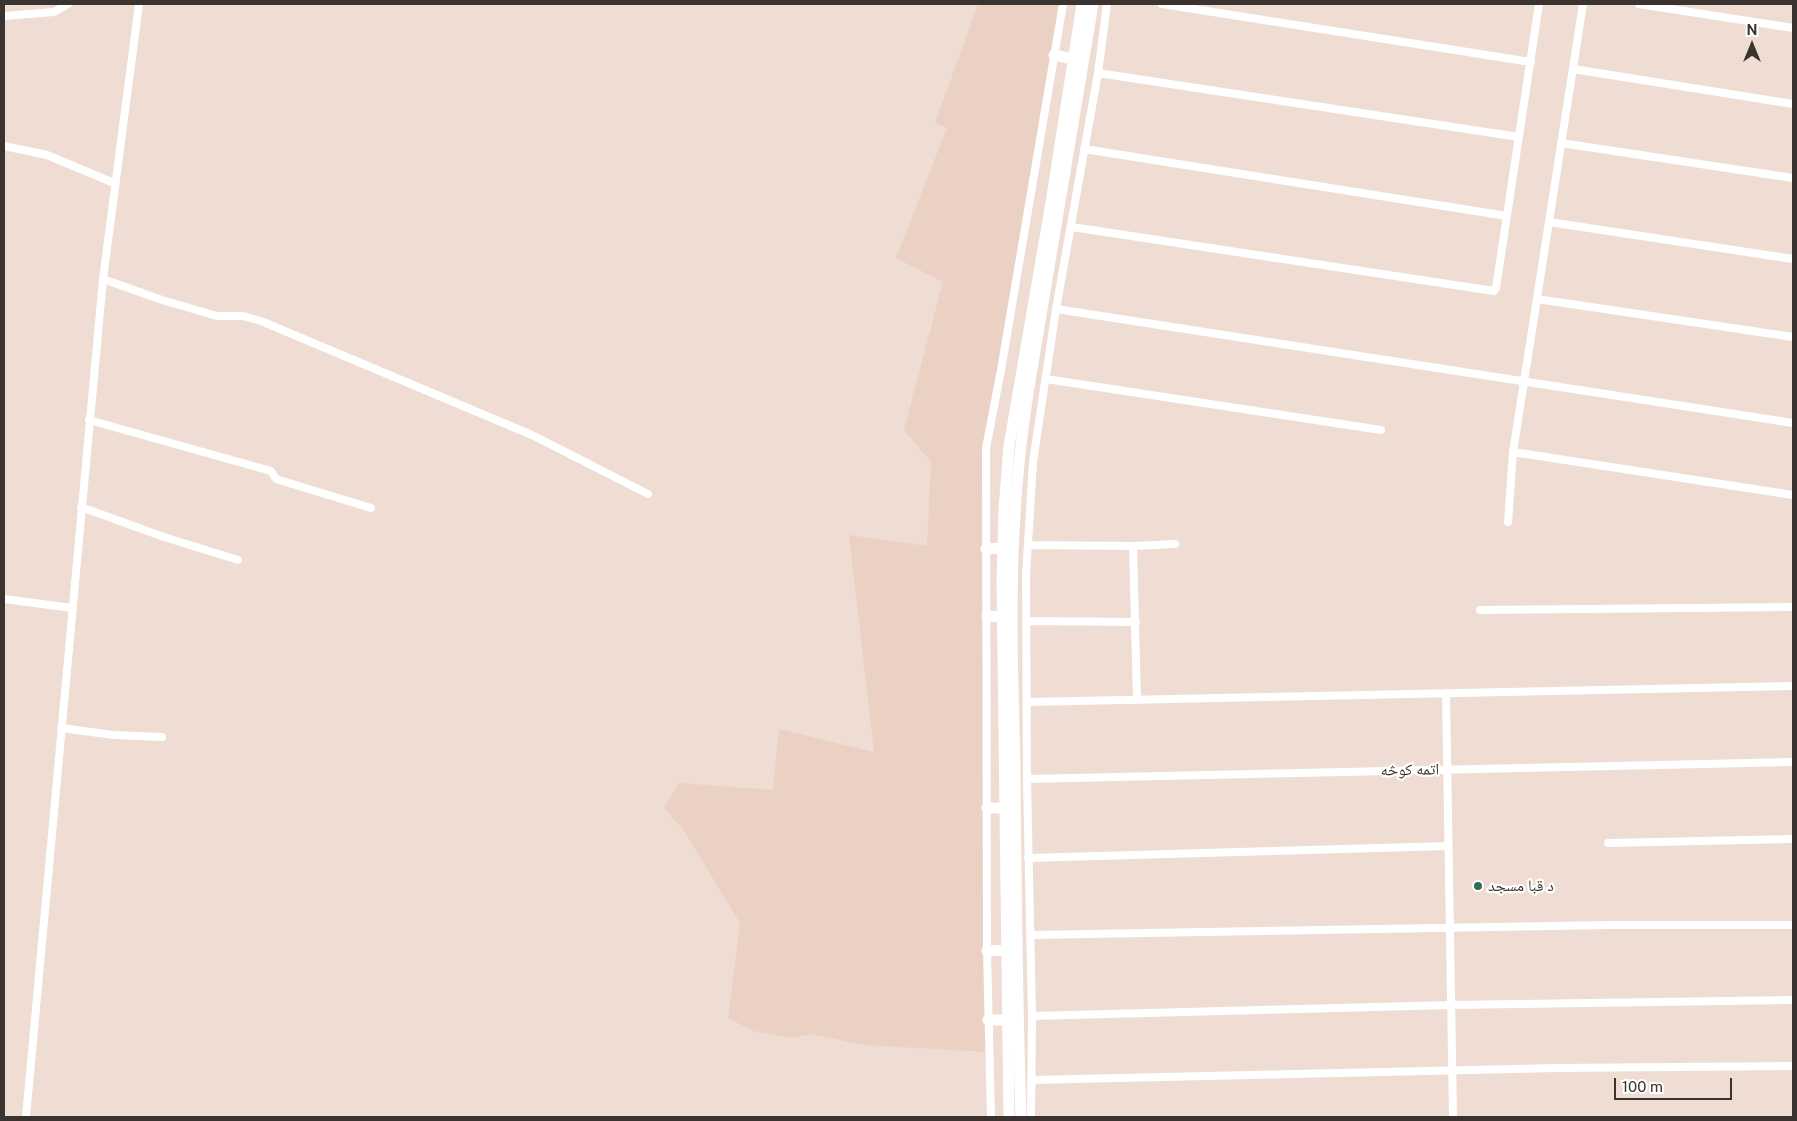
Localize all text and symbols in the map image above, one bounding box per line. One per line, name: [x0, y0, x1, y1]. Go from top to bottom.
north arrow: [1727, 20, 1777, 70]
text: N: [1747, 22, 1757, 38]
street label: اتمه کوڅه: [1381, 760, 1439, 780]
place label: د قبا مسجد: [1488, 876, 1554, 896]
marker: د قبا مسجد: [1472, 880, 1484, 892]
scale bar: [1617, 1068, 1734, 1100]
text: 100 m: [1622, 1078, 1663, 1095]

